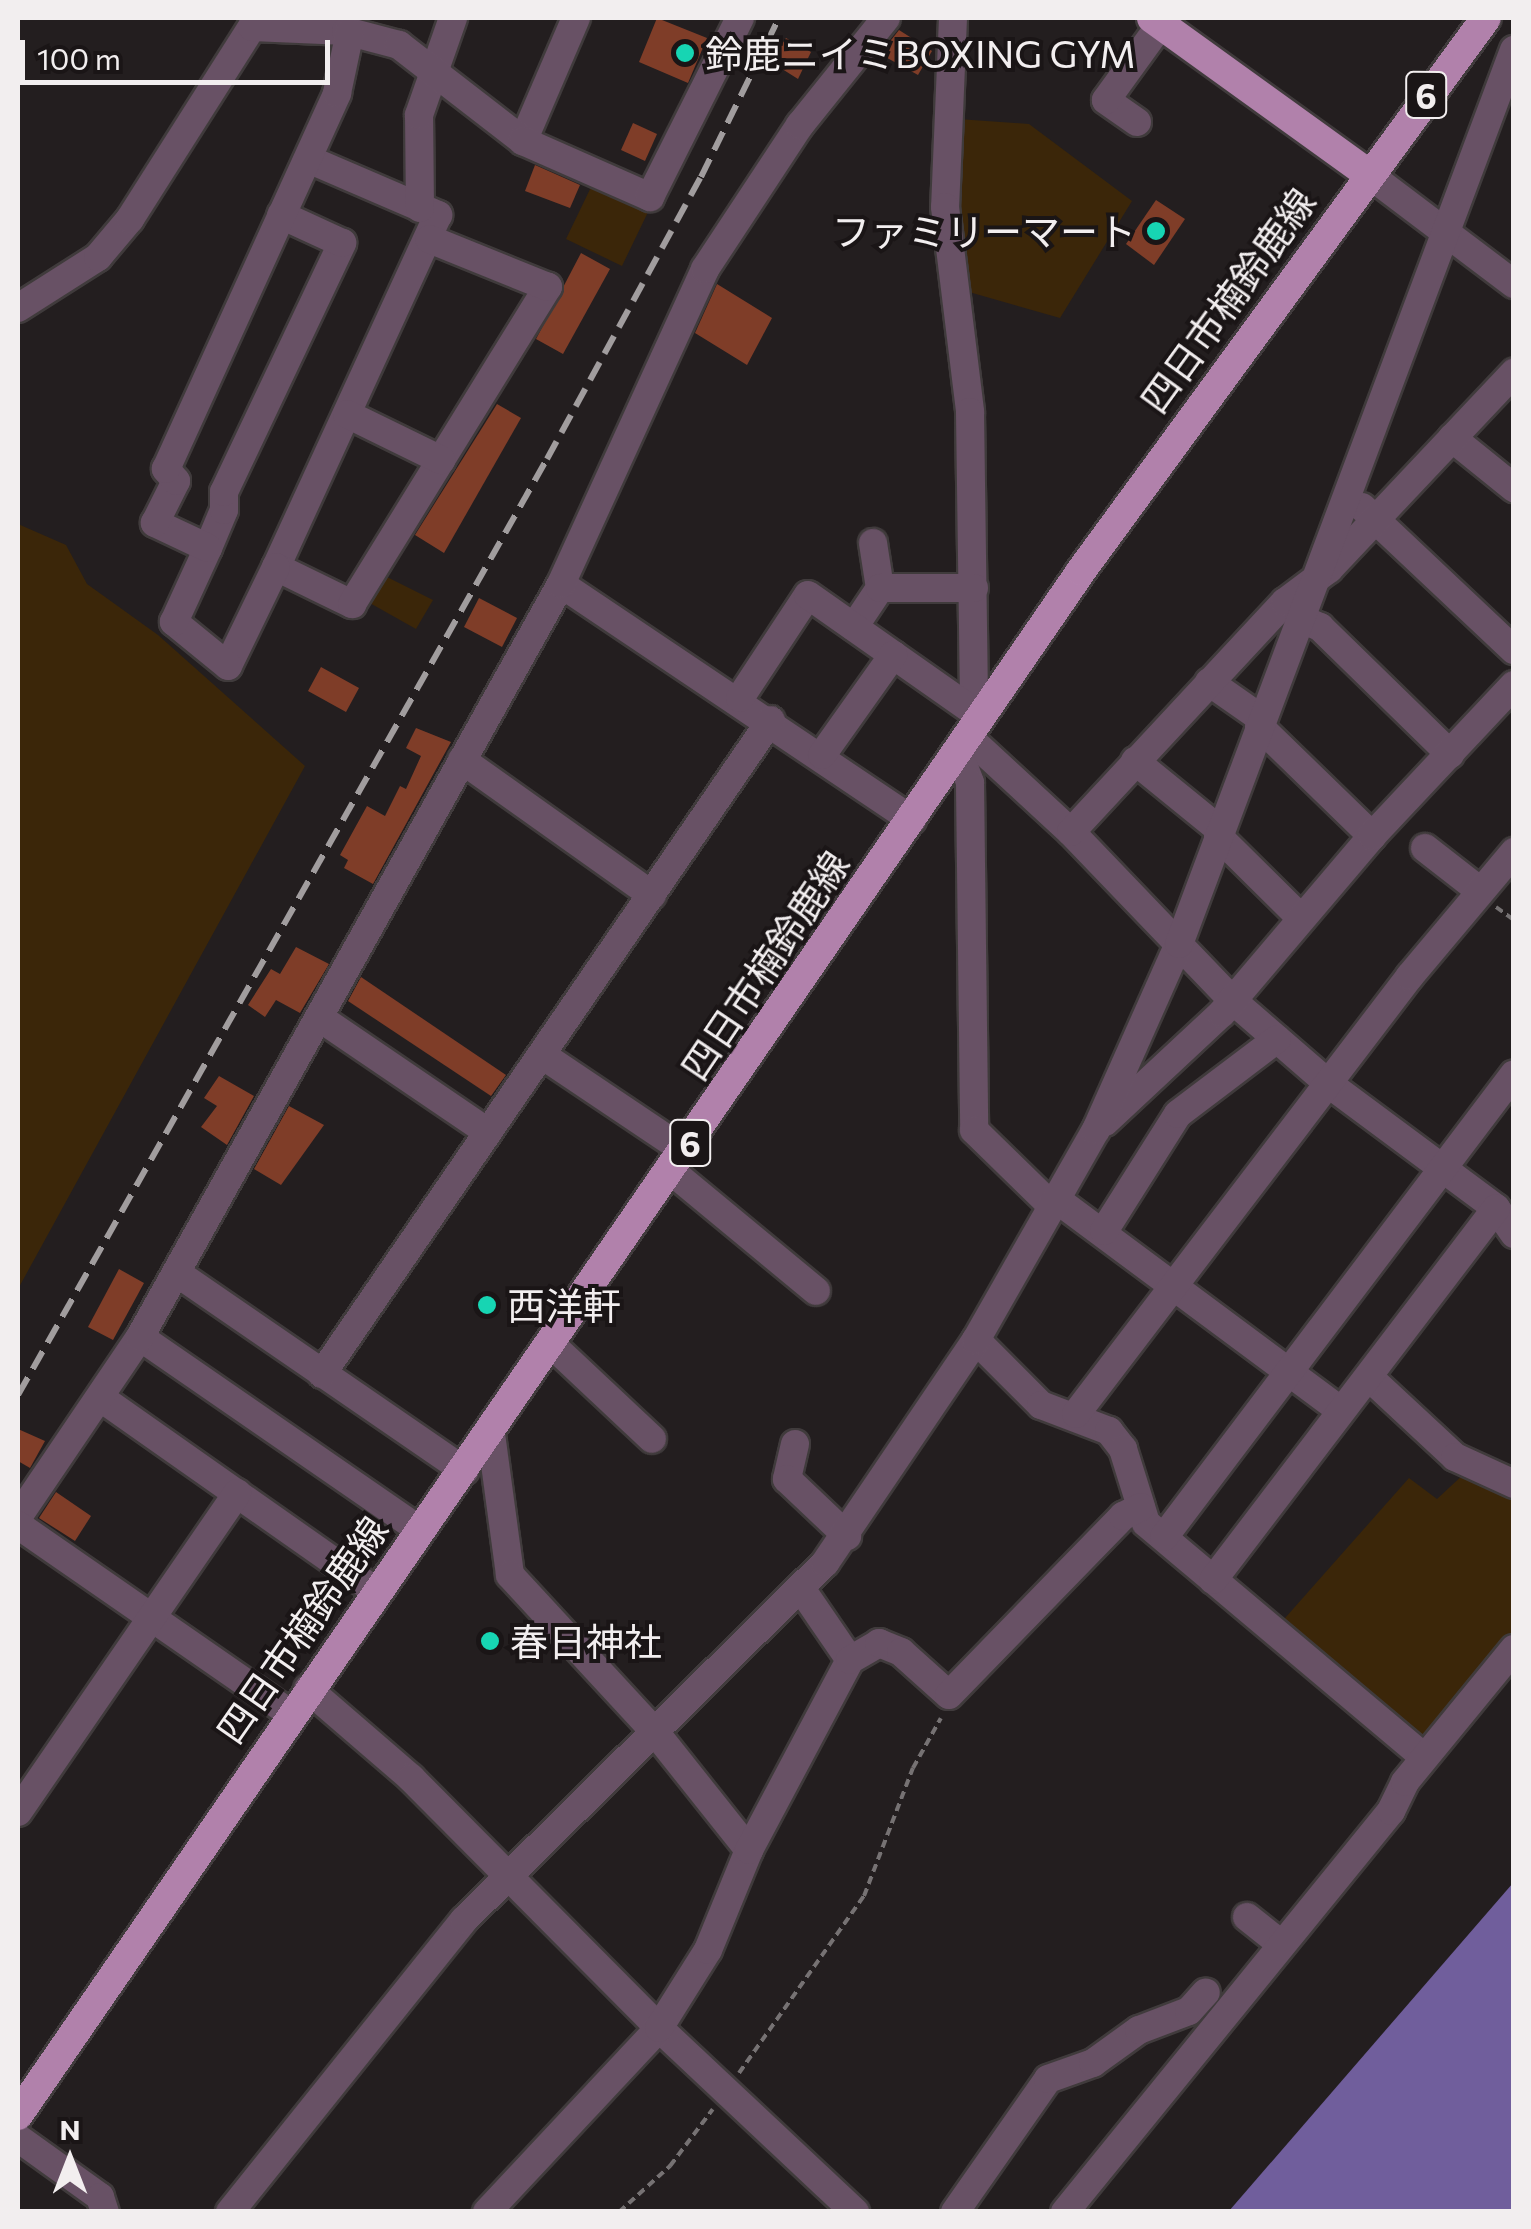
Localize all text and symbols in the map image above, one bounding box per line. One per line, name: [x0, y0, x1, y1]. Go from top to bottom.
scale bar: [25, 20, 335, 82]
place label: 鈴鹿ニイミBOXING GYM: [705, 30, 1136, 76]
text: 100 m: [37, 39, 121, 76]
marker: 鈴鹿ニイミBOXING GYM: [674, 42, 696, 64]
road number: 6: [1404, 65, 1448, 125]
street label: 四日市楠鈴鹿線: [1130, 179, 1324, 421]
place label: ファミリーマート: [832, 208, 1136, 254]
marker: ファミリーマート: [1145, 220, 1167, 242]
street label: 四日市楠鈴鹿線: [671, 842, 857, 1088]
road number: 6: [668, 1113, 712, 1173]
place label: 西洋軒: [507, 1282, 621, 1328]
marker: 西洋軒: [476, 1294, 498, 1316]
street label: 四日市楠鈴鹿線: [206, 1507, 396, 1751]
place label: 春日神社: [510, 1618, 662, 1664]
marker: 春日神社: [479, 1630, 501, 1652]
north arrow: [20, 2109, 120, 2209]
text: N: [60, 2112, 81, 2146]

